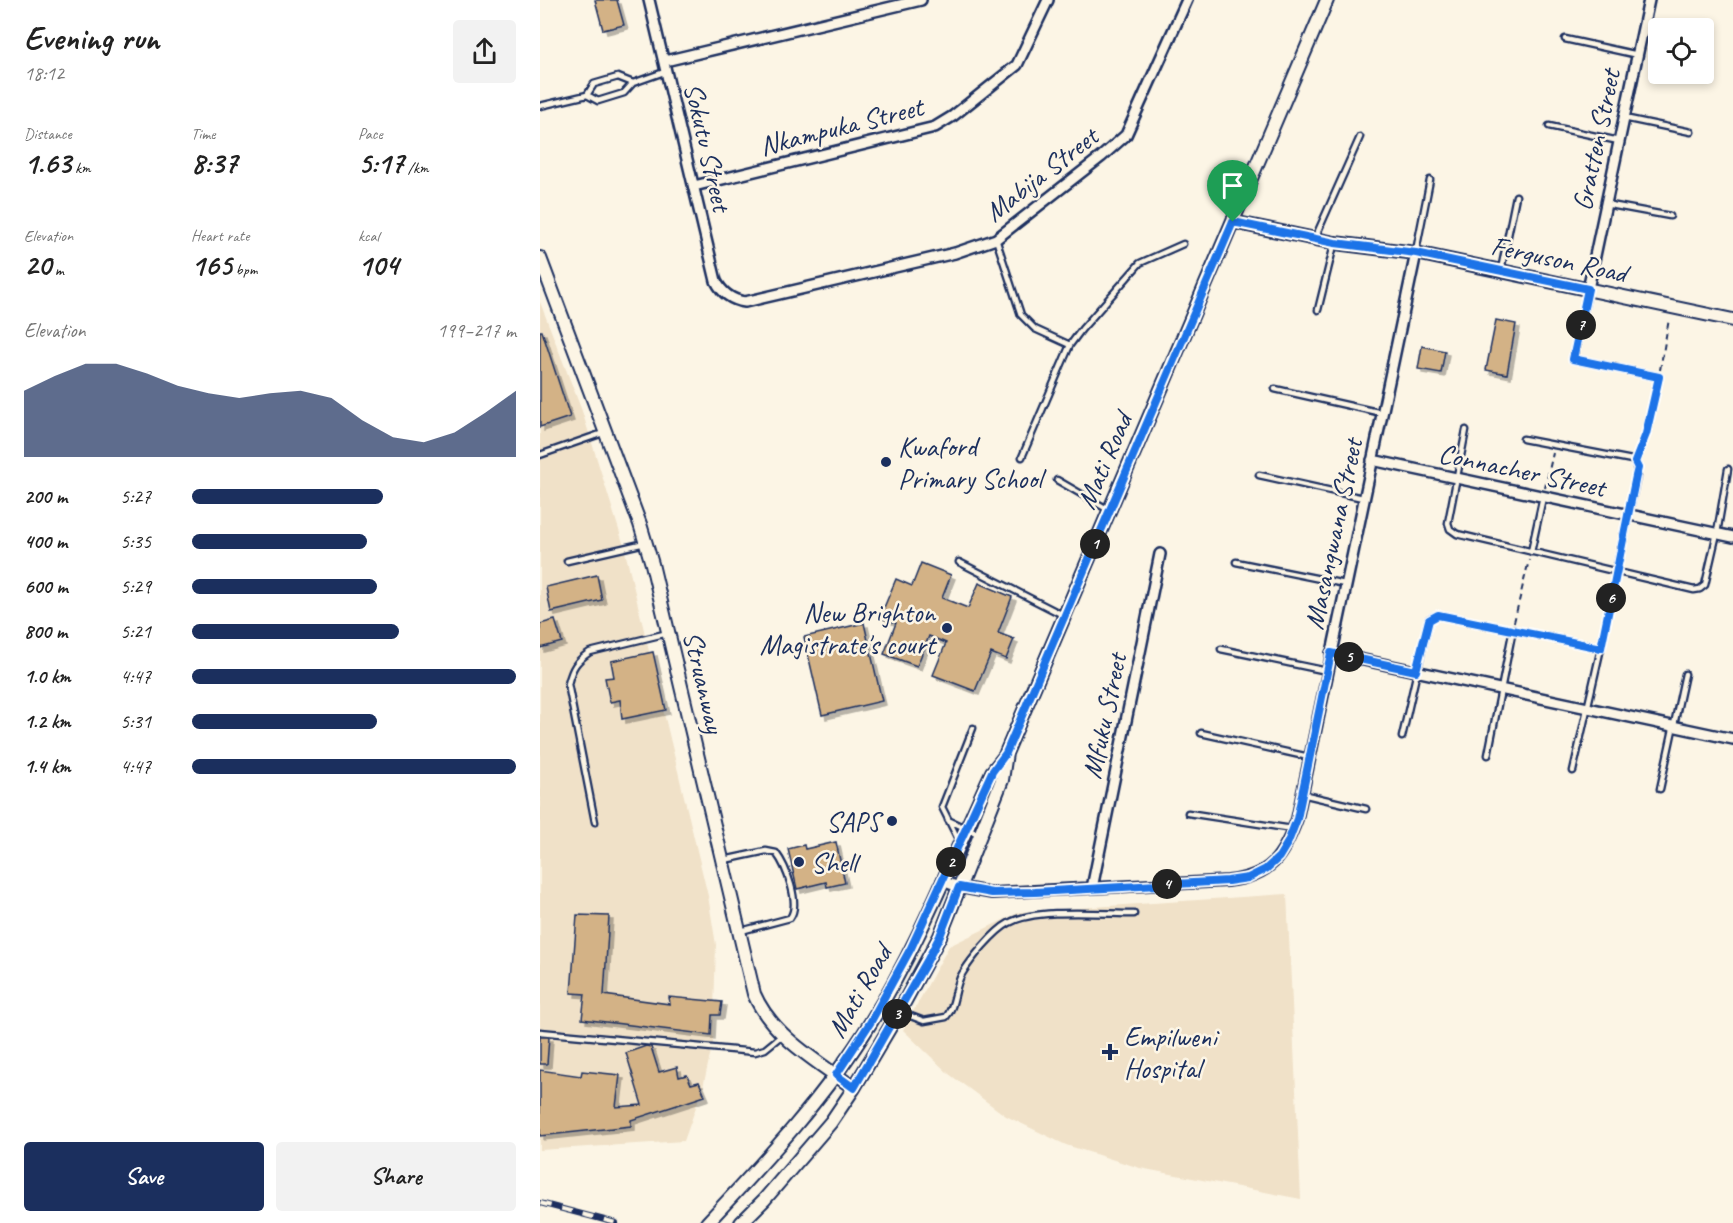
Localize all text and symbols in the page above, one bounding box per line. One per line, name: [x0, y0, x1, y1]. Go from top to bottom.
text: Evening run: [24, 17, 159, 59]
map controls: [1648, 18, 1714, 84]
button: locate: [1648, 18, 1714, 84]
button: share: [453, 20, 516, 83]
text: 18:12: [24, 61, 64, 86]
street label: Gratten Street: [1564, 64, 1629, 214]
street label: Sokutu Street: [676, 79, 740, 217]
street label: Nkampuka Street: [756, 88, 929, 163]
street label: Mabija Street: [977, 117, 1107, 229]
text: Distance: [24, 124, 72, 144]
text: Time: [191, 124, 215, 144]
text: Pace: [358, 124, 383, 144]
text: 1.63: [24, 144, 71, 182]
text: 8:37: [191, 144, 237, 182]
text: 5:17: [358, 144, 404, 182]
text: km: [71, 158, 91, 178]
text: /km: [404, 158, 429, 178]
pin: [1207, 160, 1258, 222]
icon: arrive: [1216, 169, 1249, 202]
text: Elevation: [24, 226, 73, 246]
text: Heart rate: [191, 226, 249, 246]
text: kcal: [358, 226, 379, 246]
street label: Ferguson Road: [1488, 228, 1634, 291]
text: 20: [24, 246, 51, 284]
text: 165: [191, 246, 232, 284]
text: 104: [358, 246, 399, 284]
text: m: [51, 260, 64, 280]
text: bpm: [232, 260, 258, 280]
pin: 7: [1566, 310, 1596, 340]
text: 7: [1577, 315, 1585, 335]
text: Elevation: [24, 318, 86, 343]
text: 199–217 m: [437, 318, 516, 343]
street label: Mati Road: [1068, 404, 1141, 514]
place label: Kwaford Primary School: [898, 429, 1047, 496]
street label: Masangwana Street: [1296, 433, 1371, 632]
street label: Connacher Street: [1436, 435, 1611, 505]
marker: Kwaford Primary School: [879, 455, 893, 469]
text: 200 m: [24, 484, 67, 509]
text: 5:27: [120, 484, 151, 509]
text: 400 m: [24, 529, 67, 554]
text: 5:35: [120, 529, 151, 554]
pin: 1: [1080, 529, 1110, 559]
text: 1: [1091, 534, 1099, 554]
text: 600 m: [24, 574, 68, 599]
text: 5:29: [120, 574, 151, 599]
pin: 6: [1596, 583, 1626, 613]
text: 6: [1607, 588, 1615, 608]
place label: New Brighton Magistrate's court: [760, 595, 938, 662]
text: 800 m: [24, 619, 67, 644]
text: 5:21: [120, 619, 151, 644]
marker: New Brighton Magistrate's court: [940, 621, 954, 635]
street label: Struanway: [675, 628, 733, 739]
pin: 5: [1334, 642, 1364, 672]
text: 5: [1346, 647, 1352, 667]
street label: Mfuku Street: [1074, 648, 1135, 782]
text: 1.0 km: [24, 664, 71, 689]
text: 4:47: [120, 664, 151, 689]
text: 1.2 km: [24, 709, 71, 734]
text: 5:31: [120, 709, 151, 734]
text: 1.4 km: [24, 754, 71, 779]
text: 4:47: [120, 754, 151, 779]
place label: SAPS: [826, 804, 884, 839]
marker: SAPS: [885, 814, 899, 828]
place label: Shell: [811, 845, 862, 880]
pin: 2: [936, 847, 966, 877]
text: 2: [947, 852, 955, 872]
marker: Shell: [792, 855, 806, 869]
pin: 4: [1152, 869, 1182, 899]
text: 4: [1163, 874, 1171, 894]
street label: Mati Road: [819, 935, 901, 1043]
pin: 3: [882, 999, 912, 1029]
text: 3: [893, 1004, 901, 1024]
place label: Empilweni Hospital: [1124, 1019, 1220, 1086]
marker: Empilweni Hospital: [1101, 1043, 1119, 1061]
button: Save: [24, 1142, 264, 1211]
button: Share: [276, 1142, 516, 1211]

